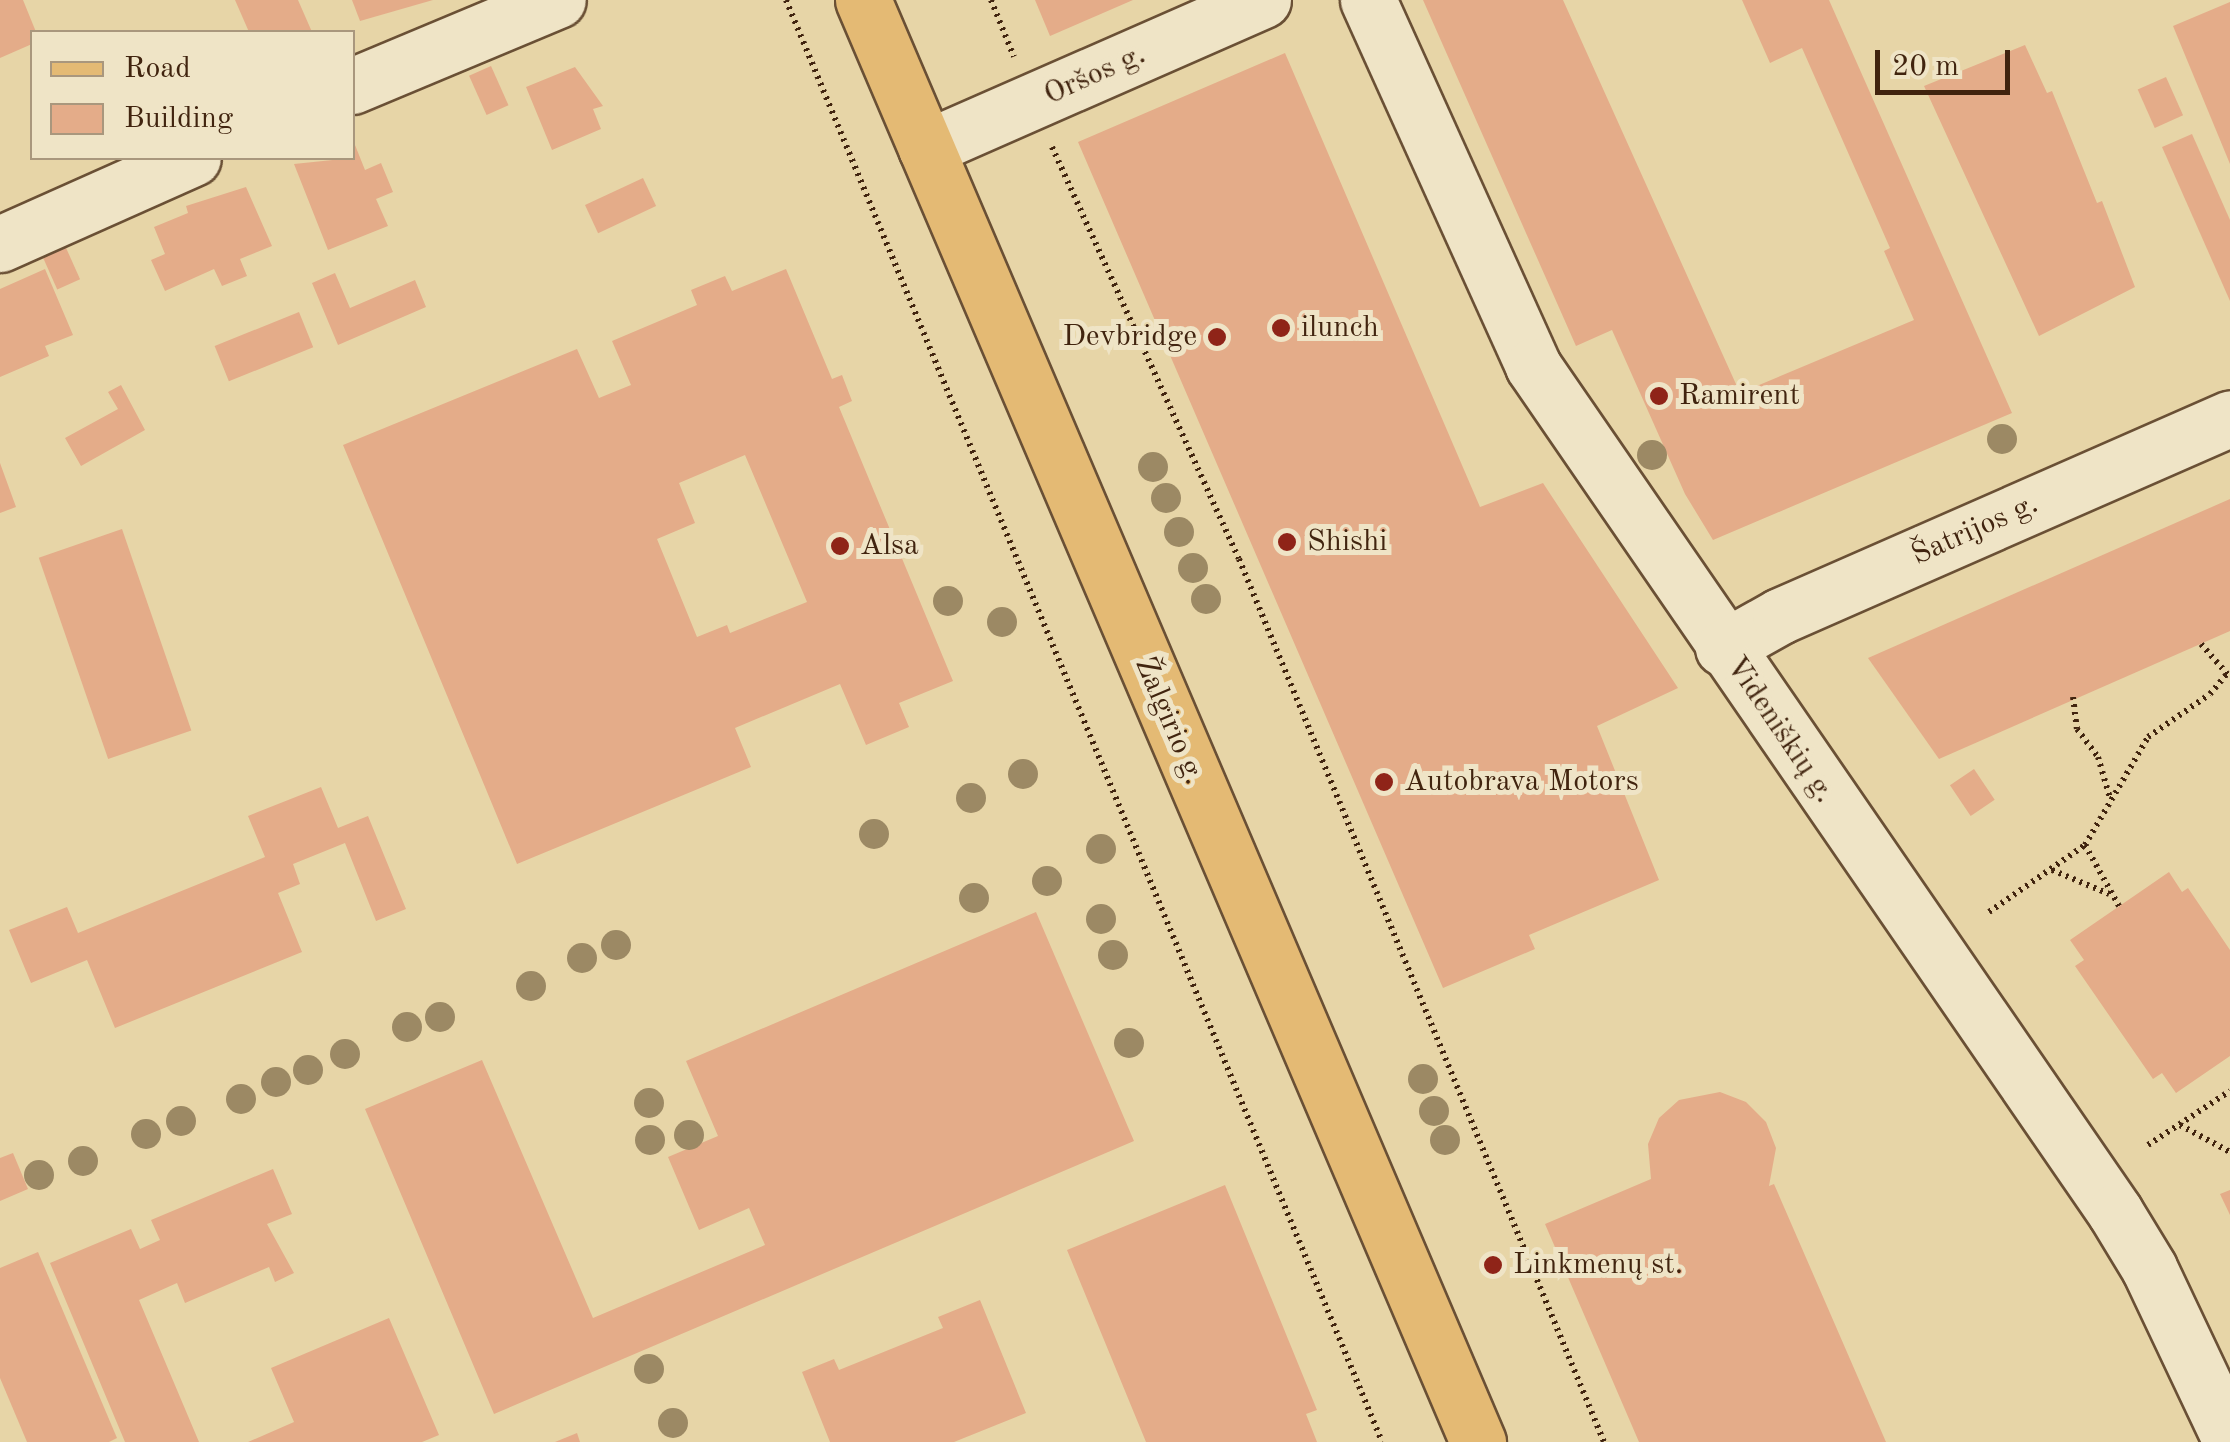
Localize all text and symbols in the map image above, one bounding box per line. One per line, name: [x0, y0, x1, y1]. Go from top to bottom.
legend: [30, 30, 355, 160]
scale bar: [1880, 30, 2015, 92]
street label: Oršos g.: [1039, 37, 1151, 113]
text: 20 m: [1892, 52, 1959, 82]
text: Road: [124, 54, 191, 84]
text: Building: [124, 104, 233, 134]
place label: ilunch: [1301, 310, 1379, 346]
marker: ilunch: [1270, 317, 1292, 339]
place label: Devbridge: [1062, 319, 1197, 355]
marker: Devbridge: [1206, 326, 1228, 348]
place label: Ramirent: [1679, 378, 1800, 414]
marker: Ramirent: [1648, 385, 1670, 407]
street label: Šatrijos g.: [1906, 486, 2044, 574]
place label: Shishi: [1307, 524, 1387, 560]
place label: Alsa: [860, 528, 919, 564]
marker: Shishi: [1276, 531, 1298, 553]
marker: Alsa: [829, 535, 851, 557]
street label: Videniškių g.: [1718, 650, 1842, 810]
street label: Žalgirio g.: [1126, 652, 1212, 790]
place label: Autobrava Motors: [1404, 764, 1639, 800]
marker: Autobrava Motors: [1373, 771, 1395, 793]
place label: Linkmenų st.: [1513, 1247, 1683, 1283]
marker: Linkmenų st.: [1482, 1254, 1504, 1276]

